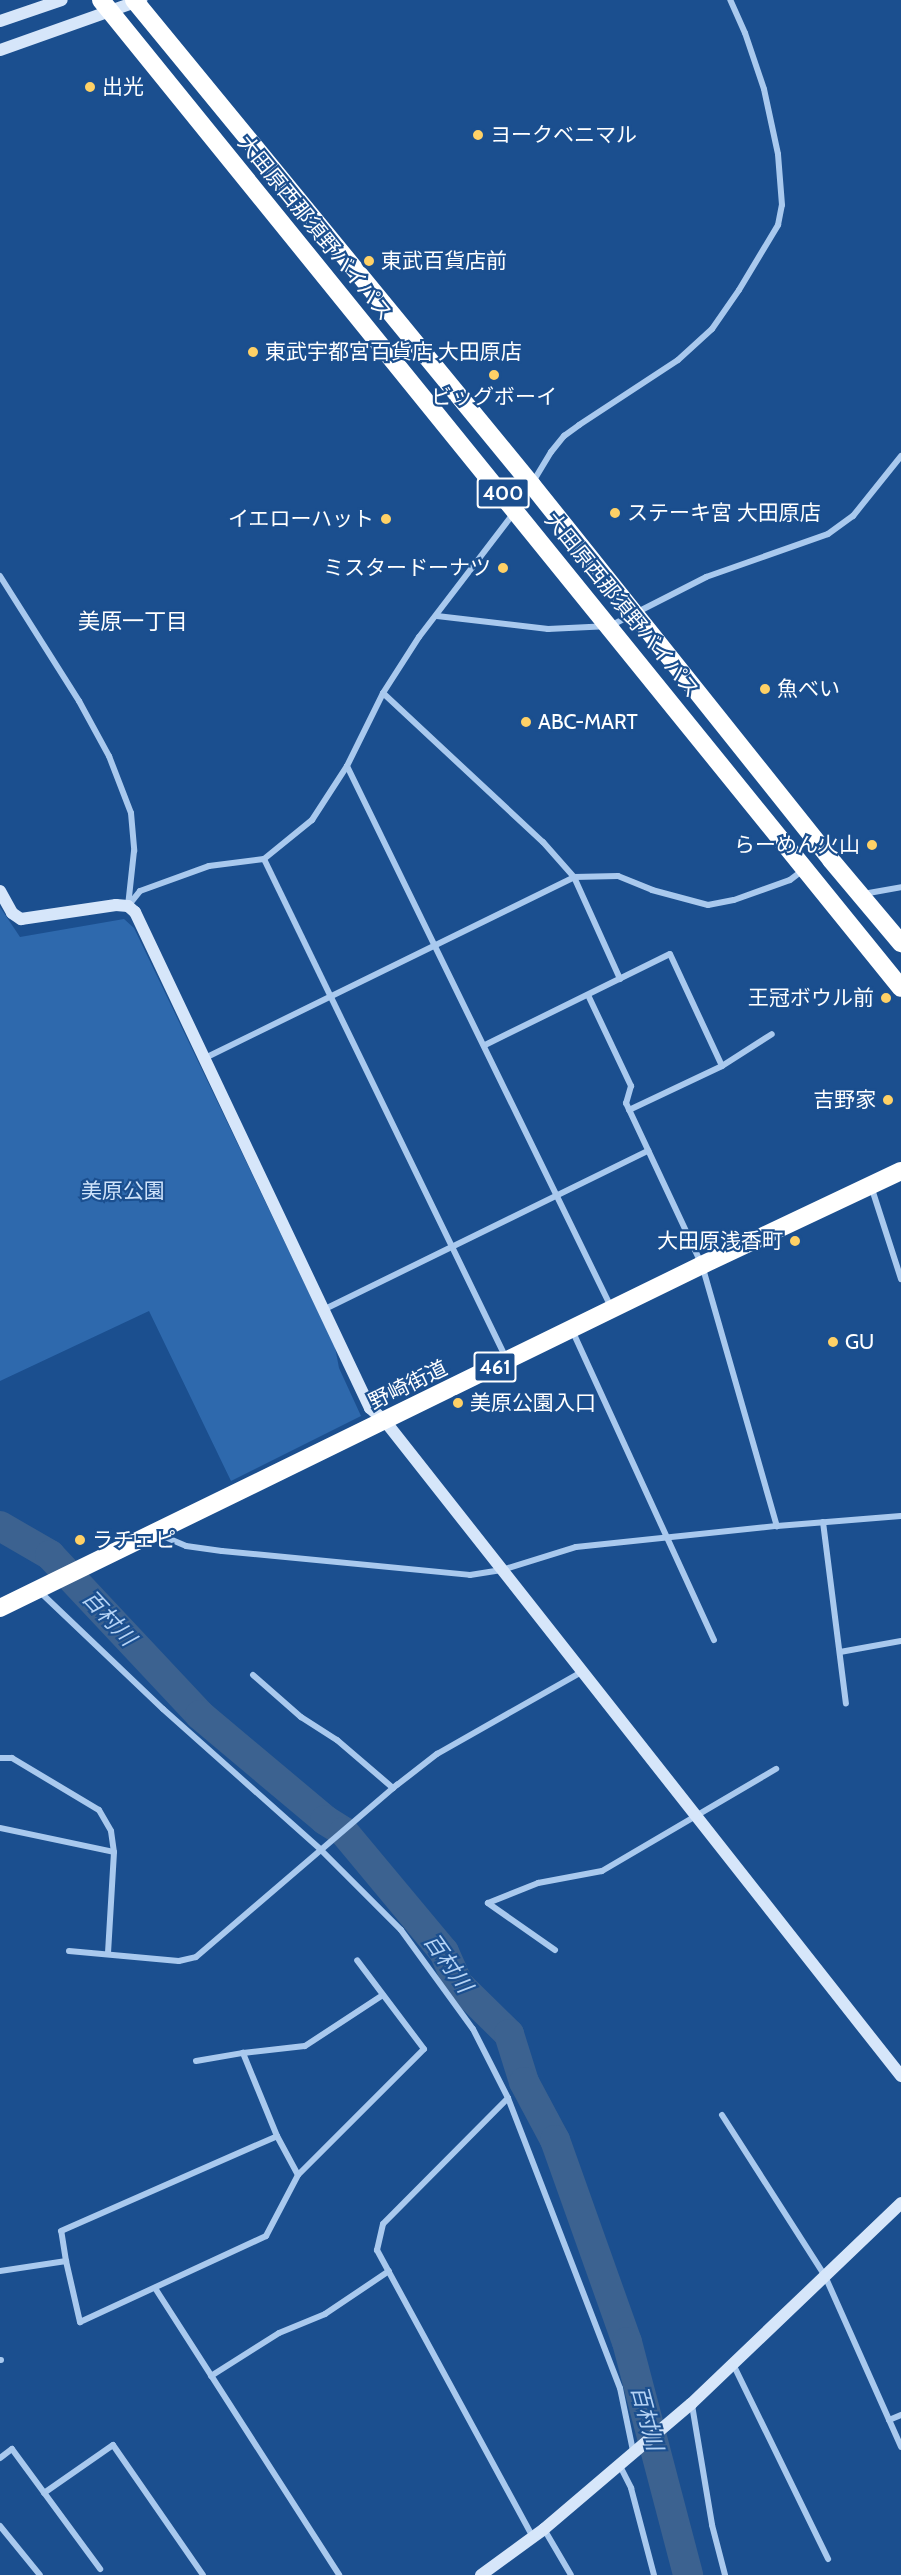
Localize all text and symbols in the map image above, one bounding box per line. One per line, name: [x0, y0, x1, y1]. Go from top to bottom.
place label: 出光: [102, 74, 144, 100]
marker: 出光: [83, 80, 97, 94]
place label: ヨークベニマル: [490, 122, 637, 148]
marker: ヨークベニマル: [471, 128, 485, 142]
street label: 大田原西那須野バイパス: [233, 130, 397, 326]
place label: 東武百貨店前: [381, 248, 507, 274]
marker: 東武百貨店前: [362, 254, 376, 268]
place label: 東武宇都宮百貨店 大田原店: [265, 339, 522, 365]
marker: 東武宇都宮百貨店 大田原店: [246, 345, 260, 359]
marker: ビッグボーイ: [487, 368, 501, 382]
place label: ビッグボーイ: [431, 384, 557, 410]
road number: 400: [476, 476, 530, 510]
place label: ステーキ宮 大田原店: [627, 500, 821, 526]
place label: イエローハット: [227, 506, 374, 532]
marker: ステーキ宮 大田原店: [608, 506, 622, 520]
street label: 大田原西那須野バイパス: [540, 507, 704, 703]
marker: イエローハット: [379, 512, 393, 526]
place label: ミスタードーナツ: [323, 555, 491, 581]
marker: ミスタードーナツ: [496, 561, 510, 575]
district label: 美原一丁目: [78, 609, 188, 635]
place label: 魚べい: [777, 676, 840, 702]
marker: 魚べい: [758, 682, 772, 696]
place label: ABC-MART: [538, 709, 638, 735]
marker: ABC-MART: [519, 715, 533, 729]
place label: らーめん火山: [734, 832, 860, 858]
marker: らーめん火山: [865, 838, 879, 852]
place label: 王冠ボウル前: [748, 985, 874, 1011]
marker: 王冠ボウル前: [879, 991, 893, 1005]
place label: 吉野家: [813, 1087, 876, 1113]
marker: 吉野家: [881, 1093, 895, 1107]
park label: 美原公園: [81, 1178, 165, 1204]
place label: 大田原浅香町: [657, 1228, 783, 1254]
marker: 大田原浅香町: [788, 1234, 802, 1248]
place label: GU: [845, 1329, 874, 1355]
marker: GU: [826, 1335, 840, 1349]
road number: 461: [472, 1350, 518, 1384]
street label: 野崎街道: [365, 1355, 451, 1415]
place label: 美原公園入口: [470, 1390, 596, 1416]
marker: 美原公園入口: [451, 1396, 465, 1410]
place label: ラチェピ: [92, 1527, 176, 1553]
marker: ラチェピ: [73, 1533, 87, 1547]
water label: 百村川: [77, 1585, 141, 1651]
water label: 百村川: [418, 1928, 478, 1998]
water label: 百村川: [626, 2383, 668, 2453]

